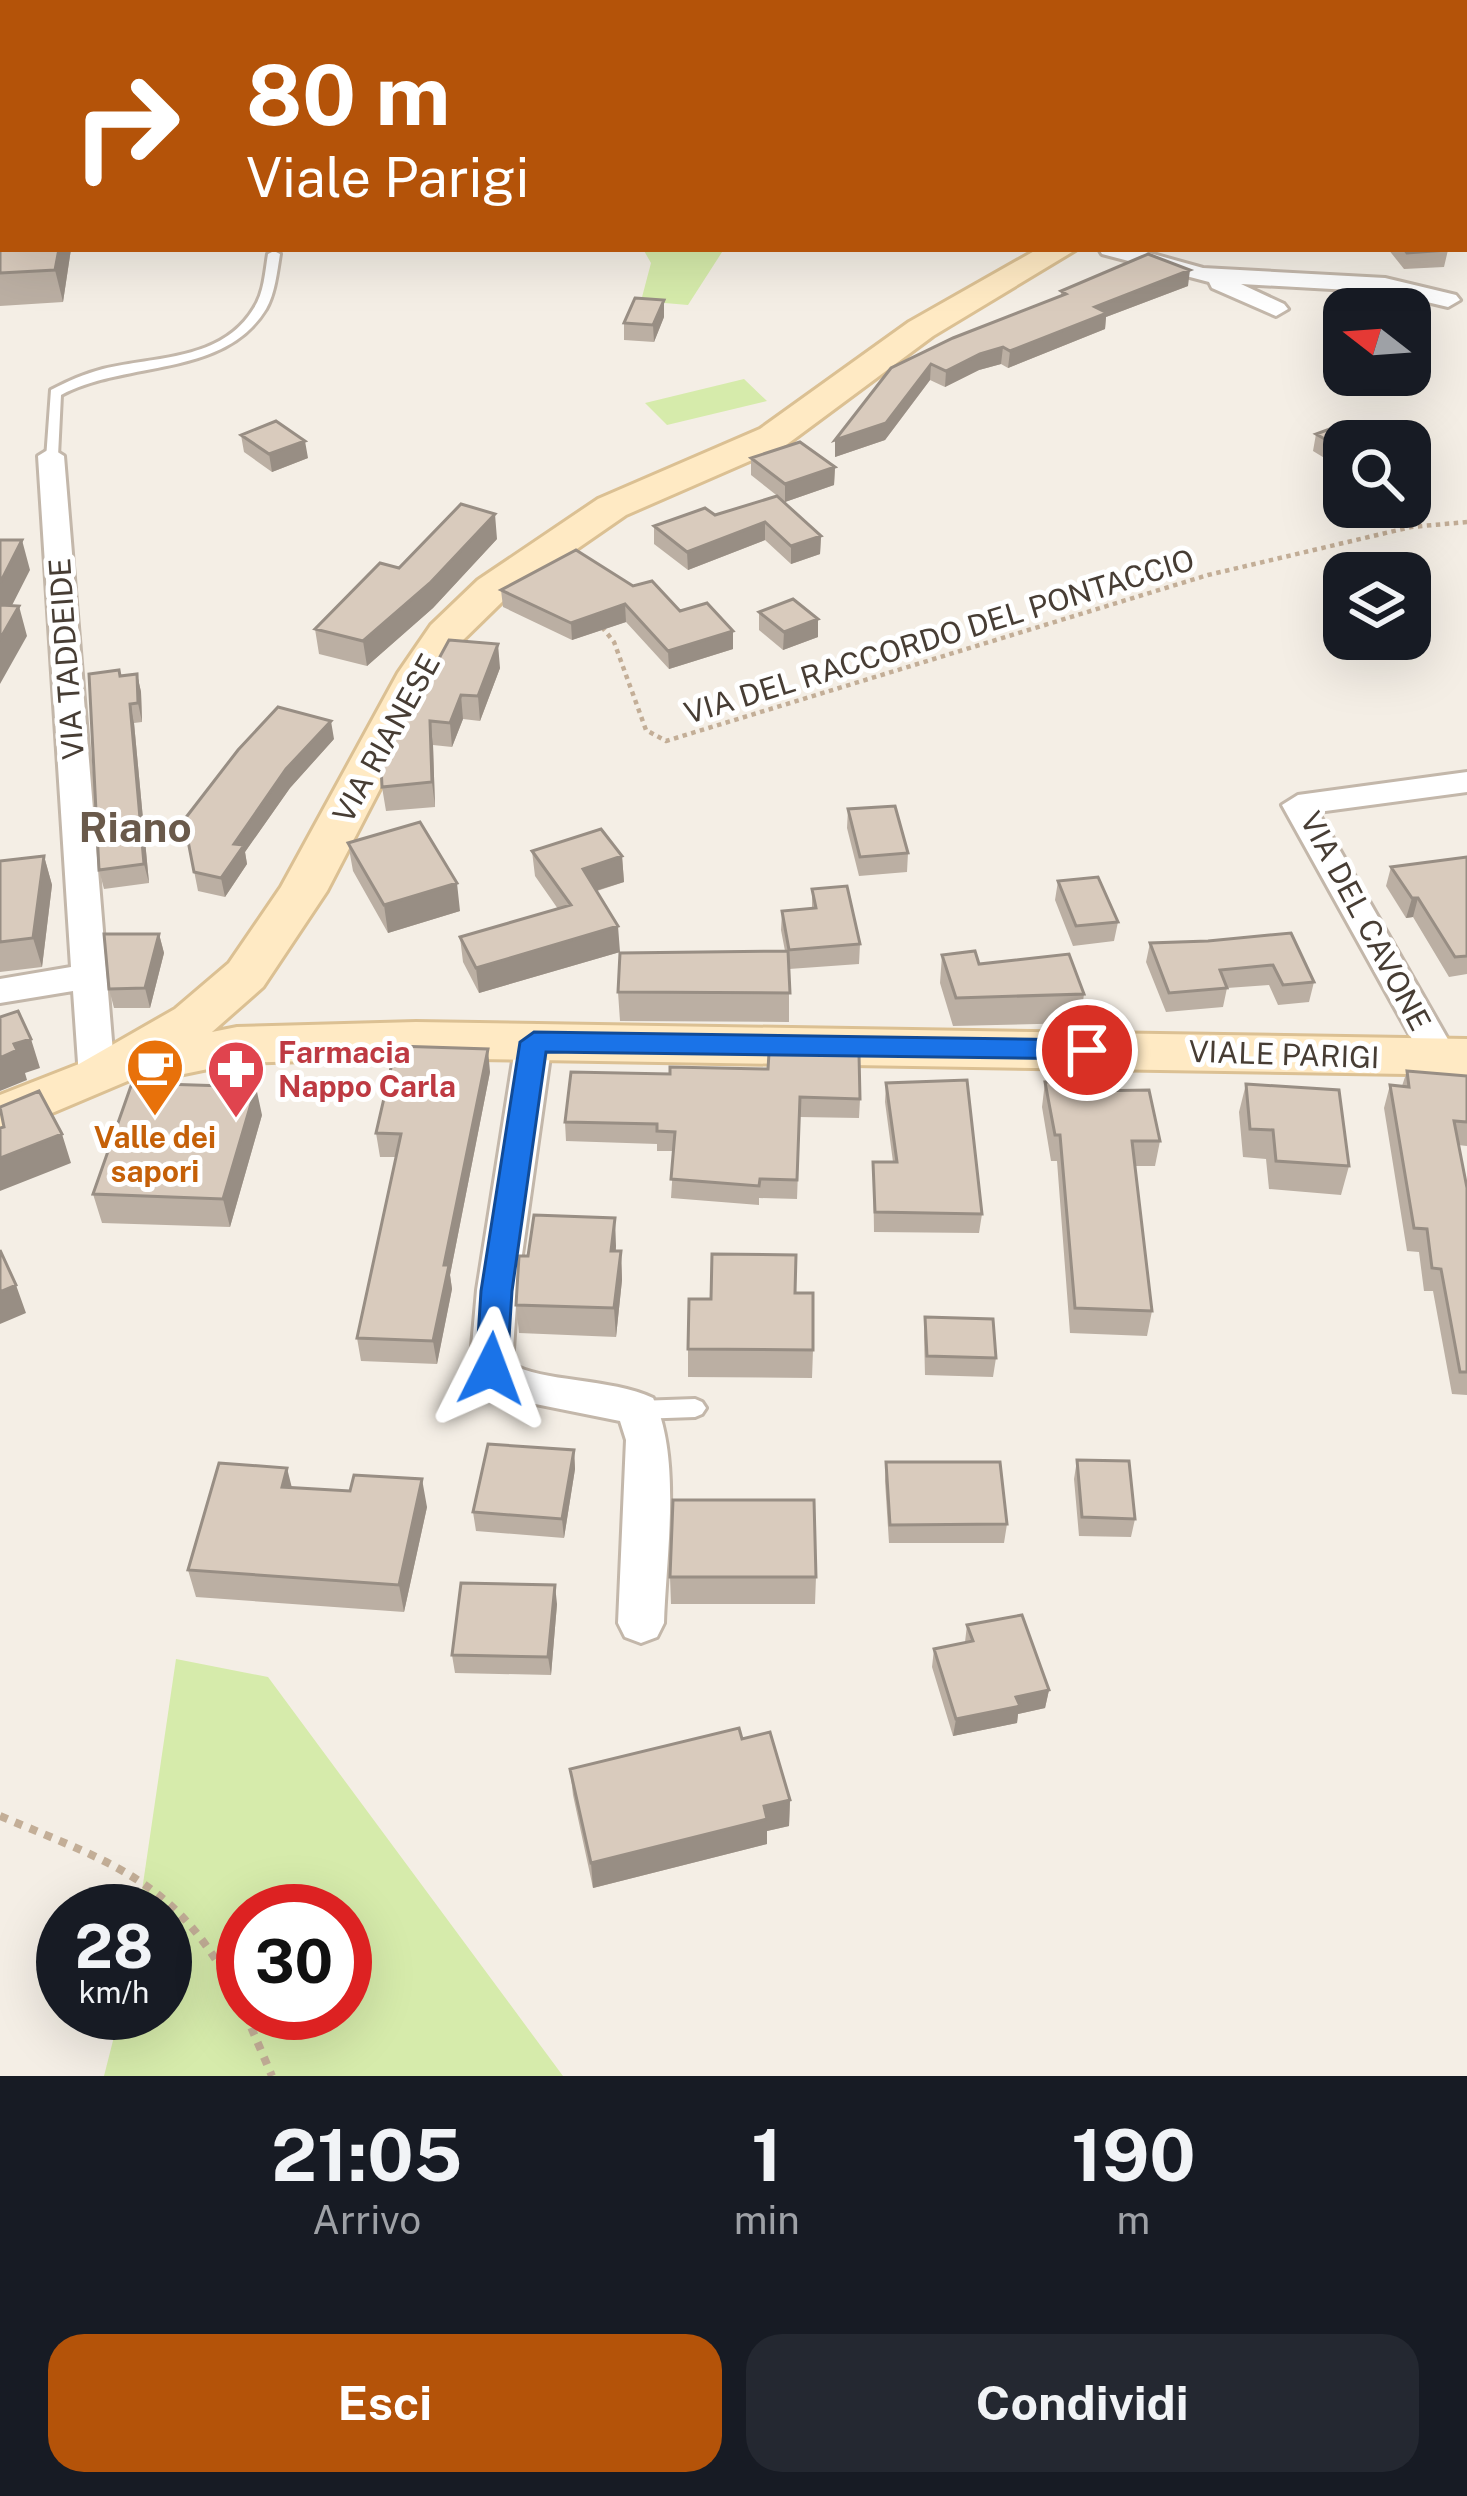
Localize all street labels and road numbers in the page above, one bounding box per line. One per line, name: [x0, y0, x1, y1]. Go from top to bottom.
street label: VIA DEL RACCORDO DEL PONTACCIO: [680, 541, 1198, 731]
street label: VIA TADDEIDE: [41, 557, 91, 761]
street label: VIA RIANESE: [325, 647, 447, 829]
street label: VIA DEL CAVONE: [1293, 805, 1439, 1037]
street label: VIALE PARIGI: [1188, 1033, 1380, 1075]

